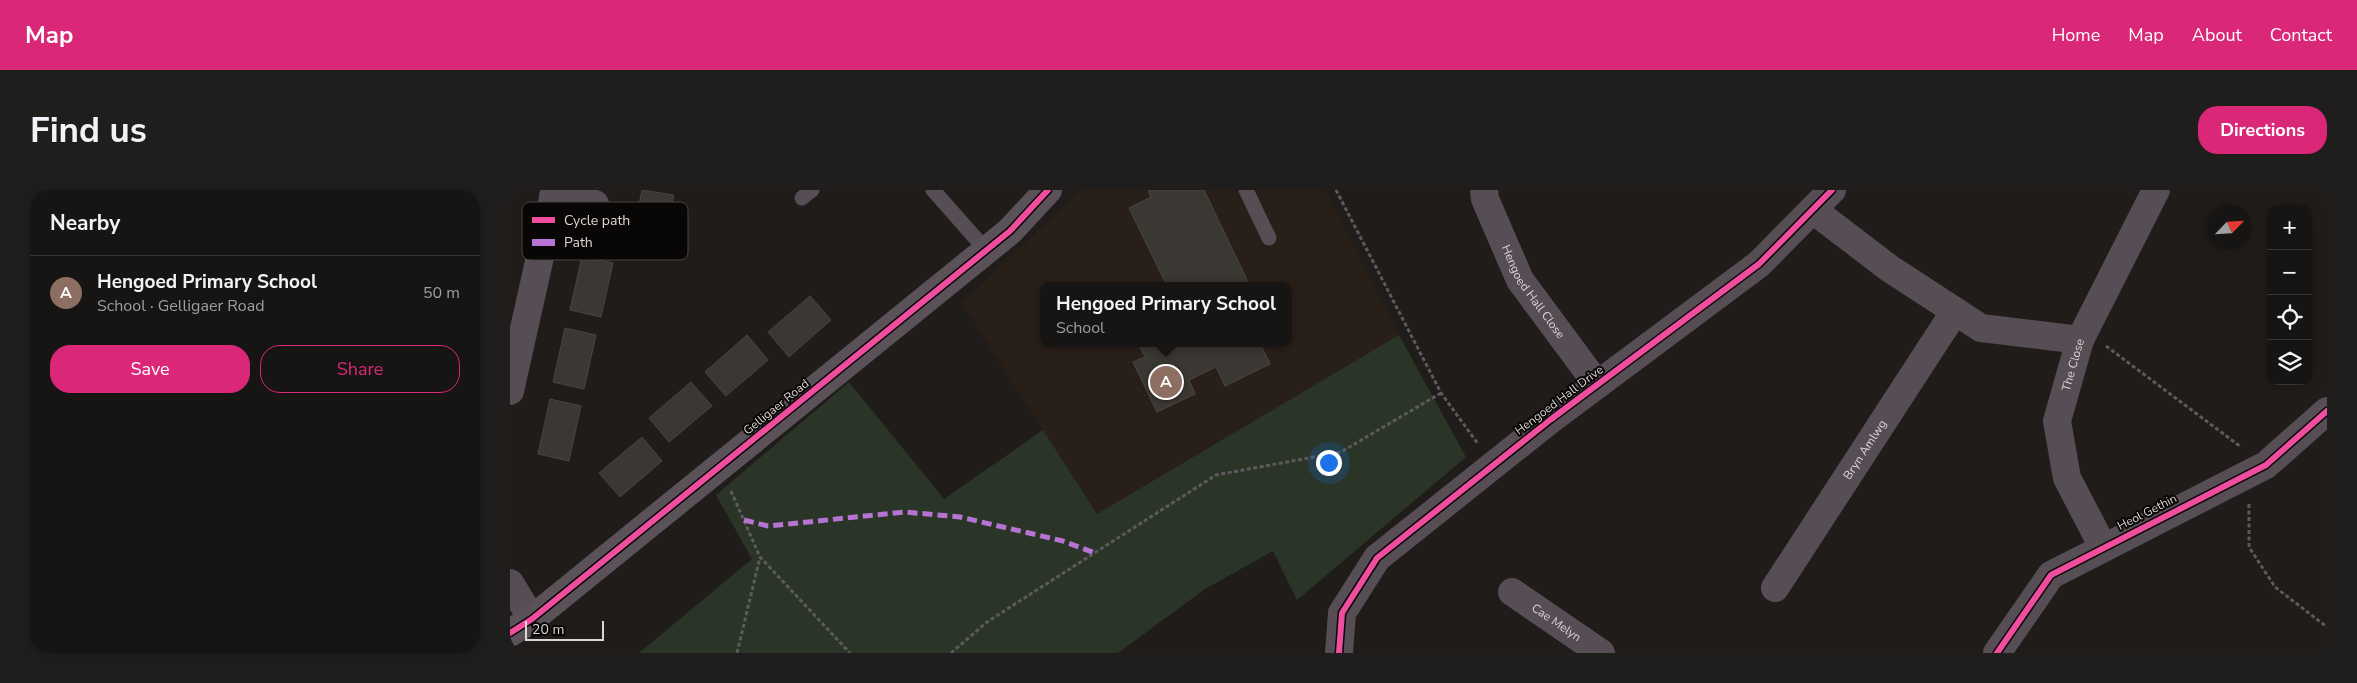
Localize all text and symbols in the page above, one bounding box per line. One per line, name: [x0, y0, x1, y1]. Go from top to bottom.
text: Map: [25, 19, 73, 51]
text: Home: [2052, 23, 2100, 47]
text: Map: [2128, 23, 2164, 47]
text: About: [2192, 23, 2242, 47]
text: Contact: [2270, 23, 2332, 47]
button: Directions: [2198, 106, 2327, 154]
text: Find us: [30, 107, 147, 154]
legend: [522, 202, 688, 260]
north arrow: [2207, 205, 2252, 250]
map controls: [2267, 205, 2312, 385]
button: +: [2267, 205, 2312, 250]
text: Nearby: [50, 209, 120, 237]
text: Cycle path: [564, 211, 630, 230]
text: Path: [564, 233, 593, 252]
street label: Hengoed Hall Close: [1498, 242, 1569, 342]
button: −: [2267, 250, 2312, 295]
text: Hengoed Primary School: [97, 269, 317, 295]
text: A: [60, 282, 72, 304]
text: 50 m: [423, 282, 460, 304]
popup: [1040, 282, 1292, 347]
text: Hengoed Primary School: [1056, 291, 1276, 317]
text: School · Gelligaer Road: [97, 295, 264, 317]
button: locate: [2267, 295, 2312, 340]
text: School: [1056, 317, 1105, 339]
street label: The Close: [2058, 337, 2088, 393]
button: layers: [2267, 340, 2312, 385]
button: Save: [50, 345, 250, 393]
button: Share: [260, 345, 460, 393]
street label: Hengoed Hall Drive: [1512, 362, 1606, 438]
pin: A: [1150, 363, 1182, 401]
street label: Gelligaer Road: [740, 376, 812, 438]
street label: Bryn Amlwg: [1840, 417, 1890, 483]
your location: [1316, 450, 1342, 476]
street label: Heol Gethin: [2115, 490, 2179, 534]
street label: Cae Melyn: [1529, 600, 1585, 645]
scale bar: [525, 618, 604, 641]
text: 20 m: [532, 620, 564, 639]

